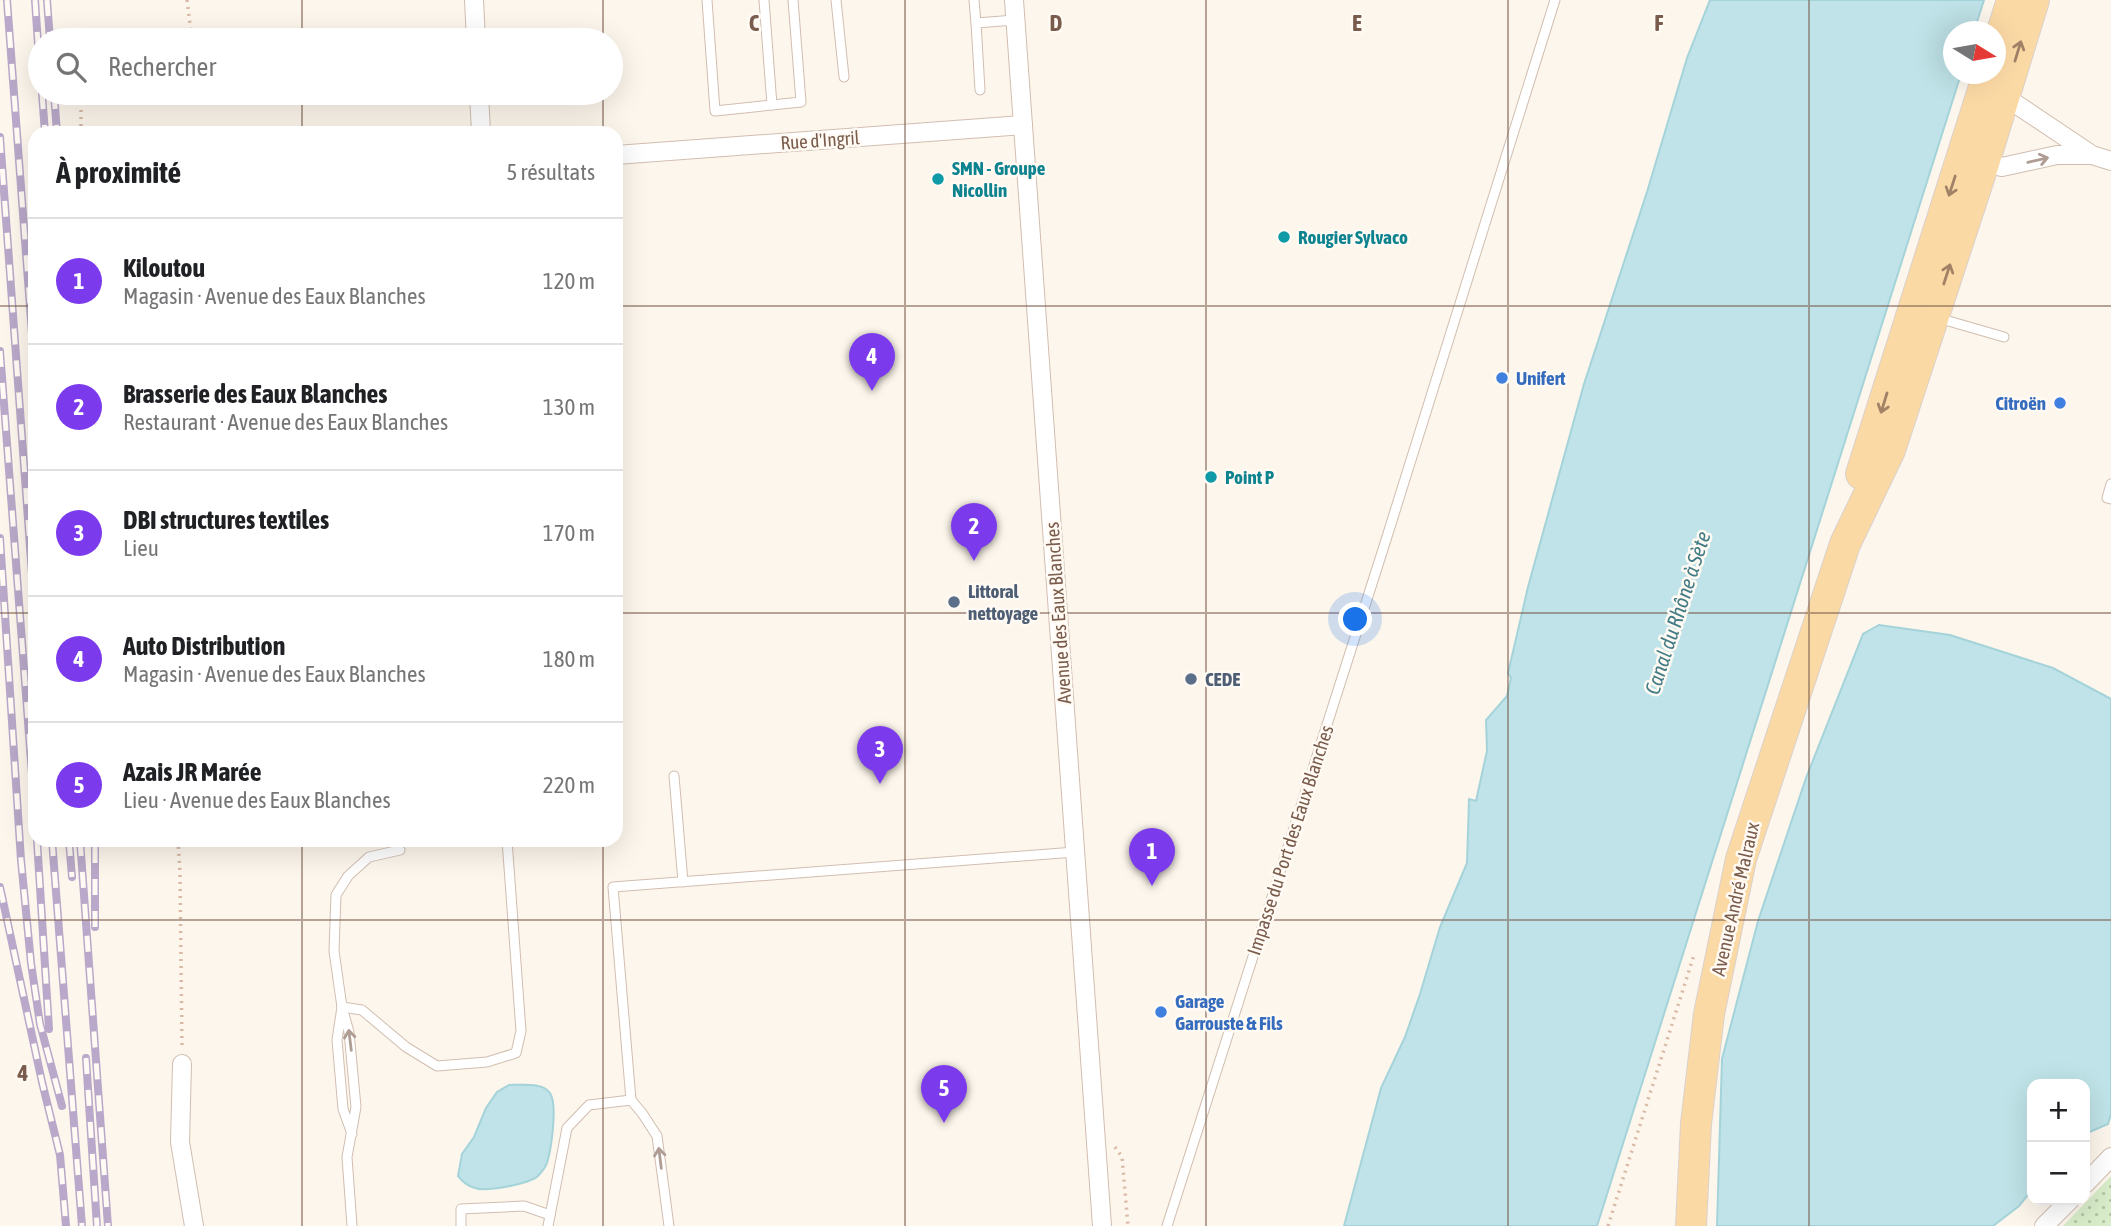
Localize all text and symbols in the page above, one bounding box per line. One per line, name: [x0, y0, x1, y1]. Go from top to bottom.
text: C: [749, 10, 760, 36]
text: D: [1050, 10, 1063, 36]
text: E: [1352, 10, 1362, 36]
text: F: [1654, 10, 1664, 36]
north arrow: [1943, 21, 2006, 84]
search box: [28, 28, 623, 105]
one-way arrow: [2012, 40, 2025, 62]
icon: search: [52, 48, 90, 86]
text: Rechercher: [108, 52, 216, 82]
street label: Rue d'Ingril: [780, 126, 860, 154]
one-way arrow: [2026, 153, 2049, 166]
text: À proximité: [56, 155, 181, 189]
place label: SMN - Groupe Nicollin: [952, 157, 1046, 201]
text: 5 résultats: [506, 159, 595, 185]
marker: SMN - Groupe Nicollin: [930, 171, 946, 187]
one-way arrow: [1945, 174, 1958, 196]
place label: Rougier Sylvaco: [1298, 226, 1408, 248]
marker: Rougier Sylvaco: [1276, 229, 1292, 245]
text: Kiloutou: [123, 253, 205, 283]
one-way arrow: [1942, 264, 1955, 286]
text: 1: [74, 268, 84, 294]
text: 120 m: [543, 268, 595, 294]
text: Magasin · Avenue des Eaux Blanches: [123, 283, 426, 309]
pin: 4: [849, 333, 895, 391]
place label: Unifert: [1516, 367, 1566, 389]
marker: Unifert: [1494, 370, 1510, 386]
text: Brasserie des Eaux Blanches: [123, 379, 388, 409]
one-way arrow: [1876, 391, 1889, 413]
place label: Citroën: [1995, 392, 2046, 414]
text: 2: [74, 394, 84, 420]
text: 130 m: [543, 394, 595, 420]
marker: Citroën: [2052, 395, 2068, 411]
text: Restaurant · Avenue des Eaux Blanches: [123, 409, 448, 435]
place label: Point P: [1225, 466, 1275, 488]
marker: Point P: [1203, 469, 1219, 485]
pin: 2: [951, 503, 997, 561]
text: DBI structures textiles: [123, 505, 329, 535]
text: 3: [74, 520, 84, 546]
text: 170 m: [543, 520, 595, 546]
street label: Avenue des Eaux Blanches: [1041, 521, 1075, 705]
water label: Canal du Rhône à Sète: [1639, 528, 1715, 697]
text: Lieu: [123, 535, 159, 561]
place label: Littoral nettoyage: [968, 580, 1039, 624]
marker: Littoral nettoyage: [946, 594, 962, 610]
your location: [1338, 602, 1372, 636]
text: Auto Distribution: [123, 631, 285, 661]
text: 4: [74, 646, 84, 672]
text: 180 m: [543, 646, 595, 672]
text: Magasin · Avenue des Eaux Blanches: [123, 661, 426, 687]
place label: CEDE: [1205, 668, 1240, 690]
marker: CEDE: [1183, 671, 1199, 687]
street label: Impasse du Port des Eaux Blanches: [1242, 722, 1338, 958]
pin: 3: [857, 726, 903, 784]
text: Azais JR Marée: [123, 757, 261, 787]
text: 5: [74, 772, 84, 798]
text: 220 m: [543, 772, 595, 798]
text: Lieu · Avenue des Eaux Blanches: [123, 787, 391, 813]
street label: Avenue André Malraux: [1707, 820, 1763, 978]
pin: 1: [1129, 828, 1175, 886]
place label: Garage Garrouste & Fils: [1175, 990, 1283, 1034]
marker: Garage Garrouste & Fils: [1153, 1004, 1169, 1020]
one-way arrow: [343, 1029, 356, 1051]
text: 4: [17, 1060, 29, 1086]
pin: 5: [921, 1065, 967, 1123]
map controls: [2027, 1079, 2090, 1205]
button: +: [2027, 1079, 2090, 1142]
button: −: [2027, 1142, 2090, 1205]
one-way arrow: [654, 1147, 667, 1170]

